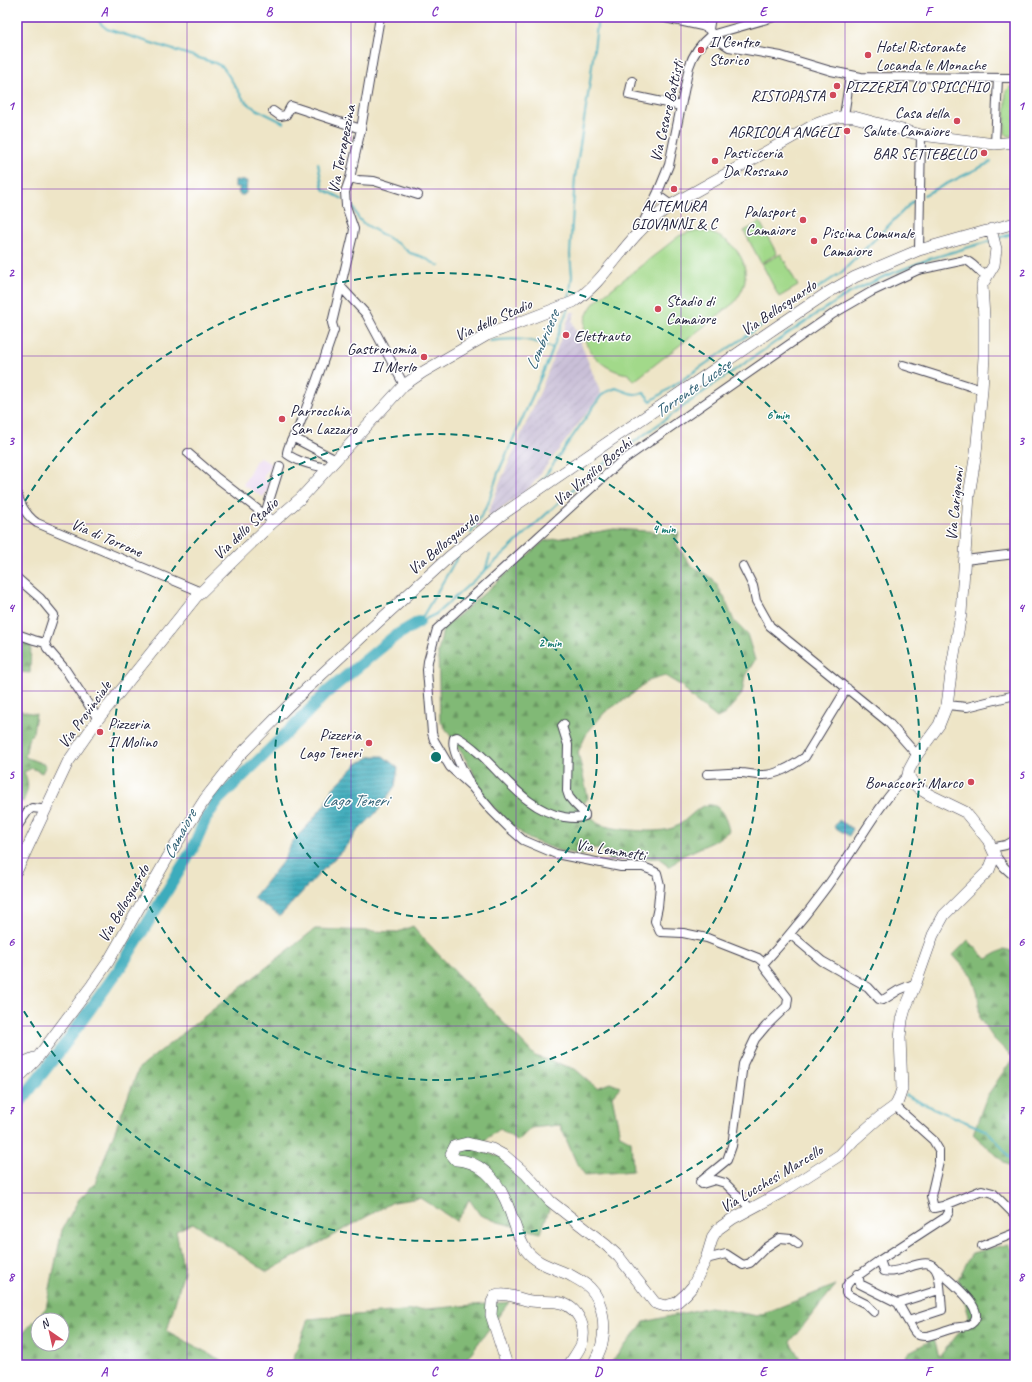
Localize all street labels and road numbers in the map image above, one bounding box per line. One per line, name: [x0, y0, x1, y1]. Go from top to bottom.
street label: Via Cesare Battisti: [646, 57, 689, 164]
street label: Via Terrapezzina: [324, 102, 361, 195]
street label: Via Bellosguardo: [737, 274, 821, 340]
street label: Via dello Stadio: [452, 293, 536, 346]
street label: Via Virgilio Boschi: [549, 432, 638, 511]
street label: Via Carignoni: [941, 465, 969, 541]
street label: Via dello Stadio: [209, 492, 284, 564]
street label: Via Bellosguardo: [404, 507, 484, 579]
street label: Via di Torrone: [68, 514, 147, 563]
street label: Via Provinciale: [54, 676, 117, 752]
street label: Via Lemmetti: [574, 835, 649, 866]
street label: Via Bellosguardo: [93, 860, 155, 946]
street label: Via Lucchesi Marcello: [717, 1139, 828, 1217]

